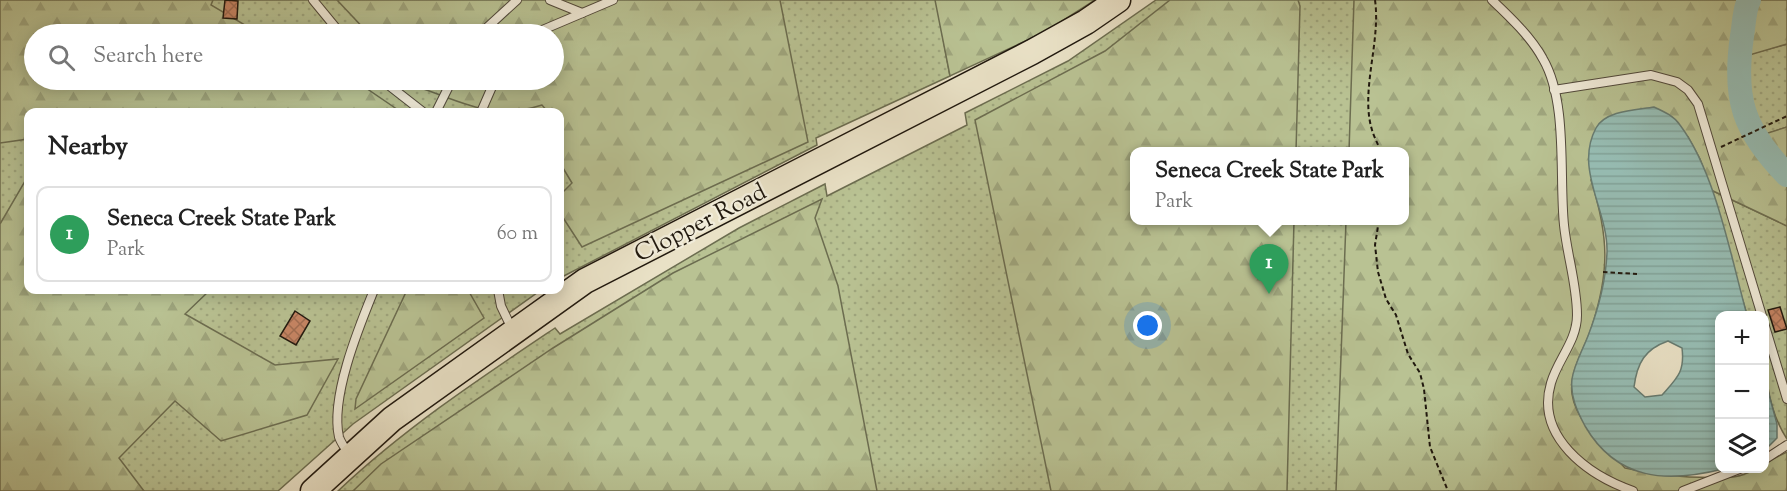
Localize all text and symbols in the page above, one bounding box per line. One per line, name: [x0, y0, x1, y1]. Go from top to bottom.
search box: [24, 24, 564, 90]
icon: search: [45, 41, 78, 74]
text: Search here: [93, 41, 203, 73]
text: Nearby: [48, 129, 128, 166]
popup: [1130, 147, 1409, 225]
text: Seneca Creek State Park: [1155, 156, 1384, 188]
street label: Clopper Road: [629, 176, 773, 272]
text: Park: [1155, 188, 1193, 217]
text: Seneca Creek State Park: [107, 204, 336, 236]
text: 1: [66, 220, 73, 249]
text: 60 m: [497, 220, 538, 249]
text: Park: [107, 236, 145, 265]
pin: 1: [1250, 244, 1288, 294]
your location: [1133, 311, 1162, 340]
map controls: [1715, 311, 1769, 473]
button: +: [1715, 311, 1769, 365]
button: −: [1715, 365, 1769, 419]
button: layers: [1715, 419, 1769, 473]

